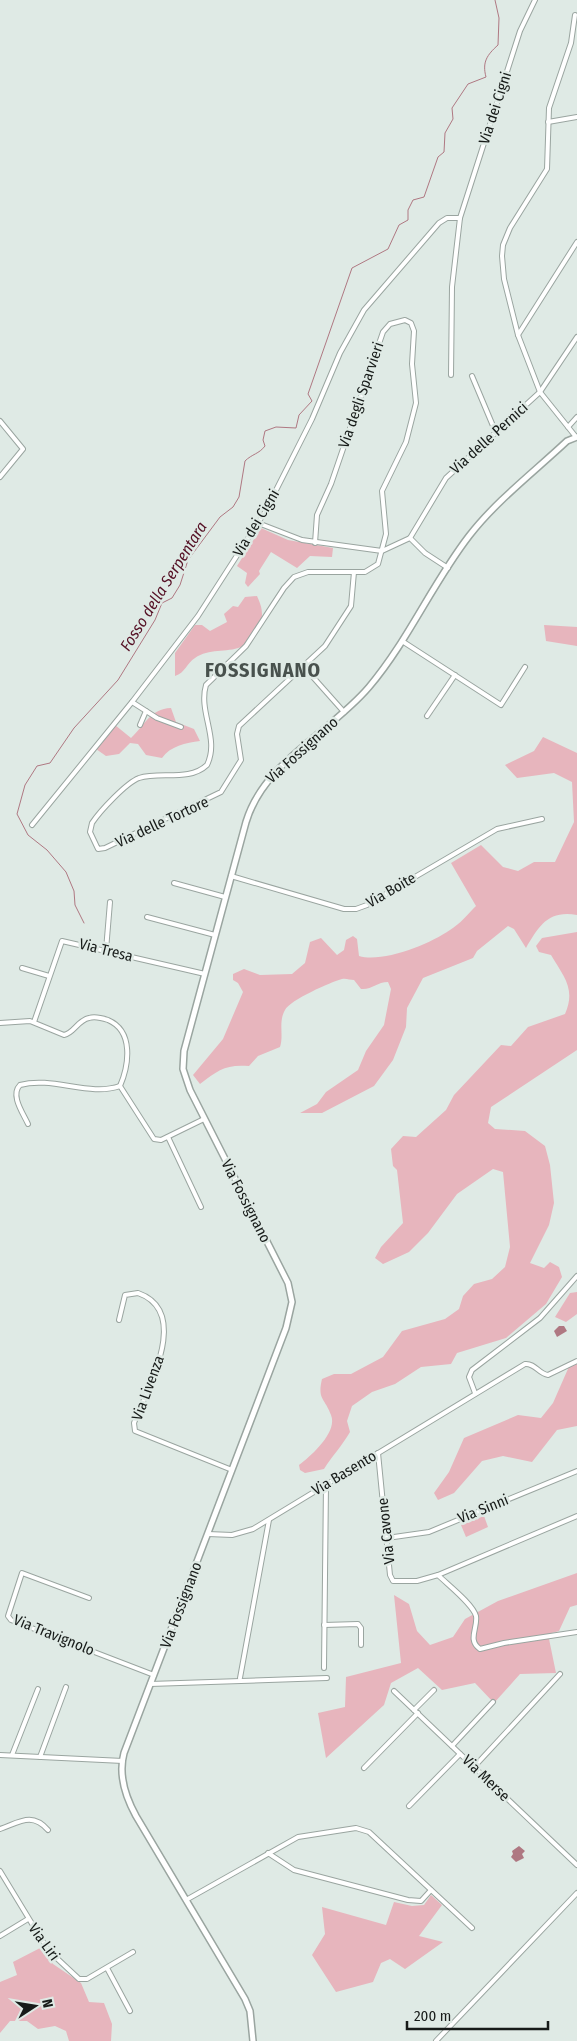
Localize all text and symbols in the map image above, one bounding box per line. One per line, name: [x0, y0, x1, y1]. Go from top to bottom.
street label: Via dei Cigni: [475, 69, 515, 147]
street label: Via degli Sparvieri: [334, 340, 388, 450]
street label: Via delle Pernici: [446, 398, 532, 478]
street label: Via dei Cigni: [229, 486, 283, 560]
water label: Fosso della Serpentara: [116, 518, 211, 654]
district label: FOSSIGNANO: [205, 658, 321, 682]
street label: Via Fossignano: [262, 713, 342, 787]
street label: Via delle Tortore: [113, 793, 211, 851]
street label: Via Boite: [363, 869, 419, 911]
street label: Via Tresa: [77, 935, 135, 965]
street label: Via Fossignano: [217, 1156, 275, 1246]
street label: Via Livenza: [128, 1353, 168, 1423]
street label: Via Basento: [308, 1447, 380, 1499]
street label: Via Sinni: [455, 1491, 511, 1527]
street label: Via Cavone: [374, 1497, 398, 1565]
street label: Via Fossignano: [156, 1559, 206, 1651]
street label: Via Travignolo: [11, 1611, 97, 1659]
street label: Via Merse: [458, 1751, 514, 1805]
street label: Via Liri: [24, 1920, 64, 1964]
north arrow: [10, 1981, 60, 2031]
text: N: [38, 1998, 56, 2009]
scale bar: [407, 1998, 548, 2030]
text: 200 m: [414, 2007, 451, 2025]

